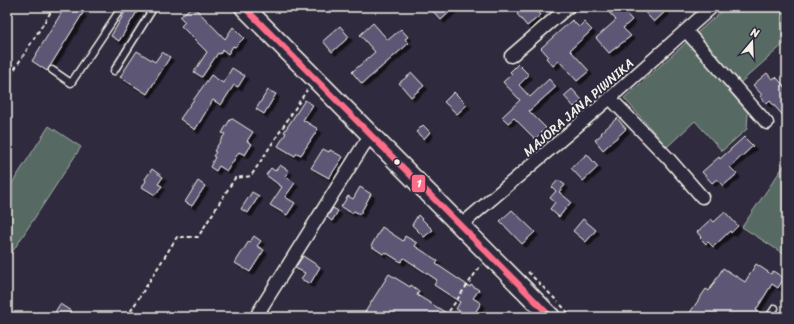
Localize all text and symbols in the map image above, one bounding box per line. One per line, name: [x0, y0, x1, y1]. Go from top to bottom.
north arrow: [732, 22, 772, 62]
text: N: [747, 22, 762, 43]
street label: MAJORA JANA PIWNIKA: [518, 52, 639, 162]
unlabelled marker: [392, 157, 402, 167]
line badge: 1: [411, 174, 426, 193]
text: 1: [417, 174, 422, 193]

